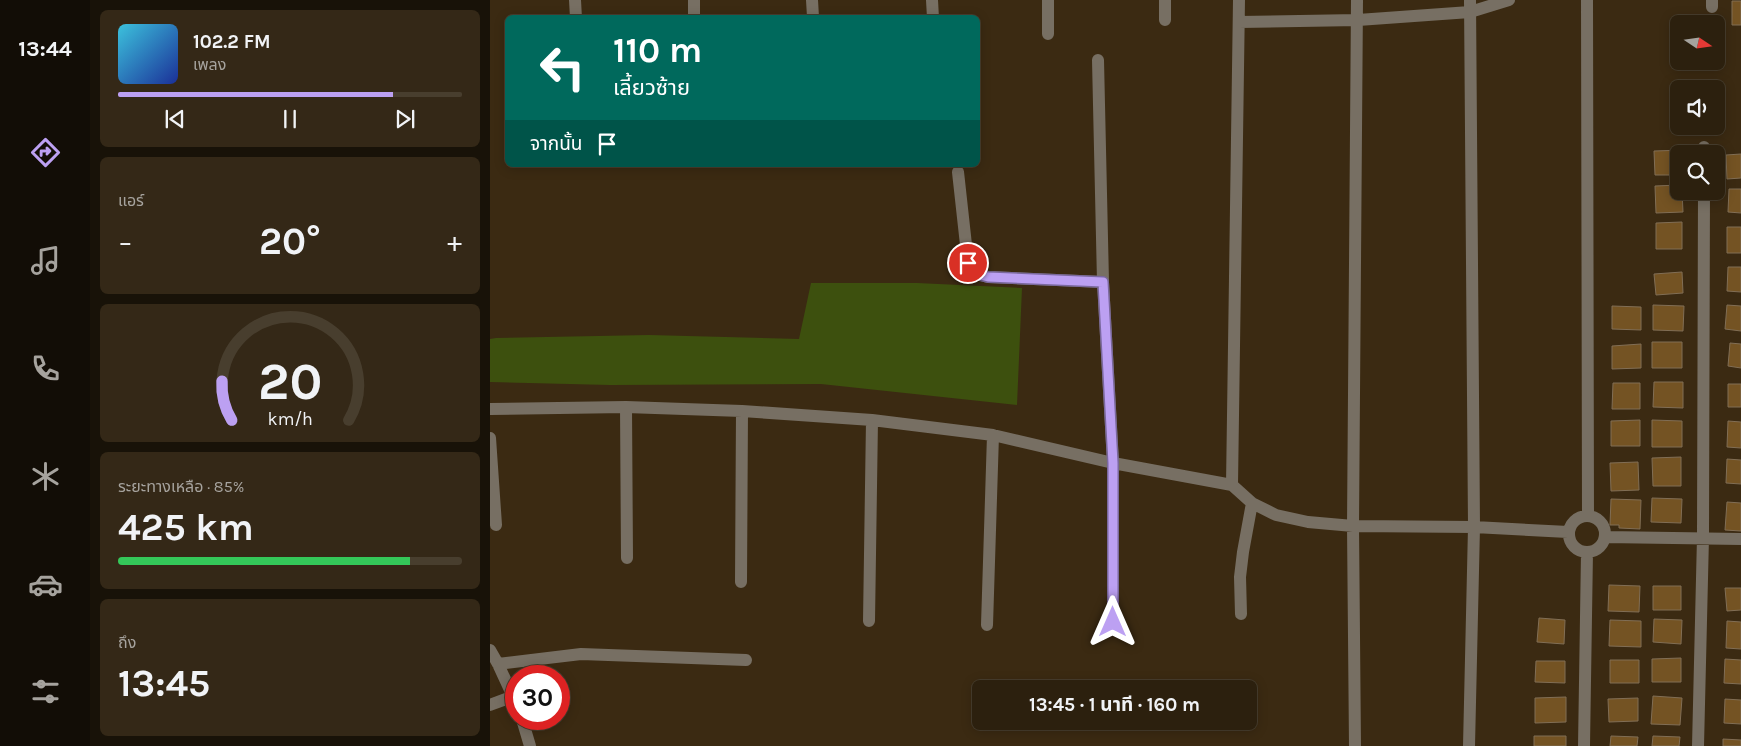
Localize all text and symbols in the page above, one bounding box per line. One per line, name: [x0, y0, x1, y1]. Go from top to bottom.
north arrow: [1670, 15, 1725, 70]
map controls: [1670, 15, 1725, 200]
text: 110 m: [613, 30, 702, 71]
text: 102.2 FM: [193, 31, 271, 53]
icon: left: [530, 35, 595, 100]
text: 13:44: [18, 36, 72, 62]
text: เพลง: [193, 55, 226, 74]
text: เลี้ยวซ้าย: [613, 75, 690, 101]
button: sound: [1670, 80, 1725, 135]
icon: previous: [161, 105, 189, 133]
icon: pause: [276, 105, 304, 133]
icon: next: [391, 105, 419, 133]
icon: arrive: [593, 130, 621, 158]
text: จากนั้น: [530, 133, 583, 155]
icon: directions: [28, 135, 63, 170]
button: search: [1670, 145, 1725, 200]
text: แอร์: [118, 191, 144, 210]
text: 20°: [259, 219, 321, 264]
text: −: [118, 225, 133, 258]
text: +: [447, 225, 462, 258]
pin: [947, 242, 989, 284]
icon: music: [28, 243, 63, 278]
icon: arrive: [954, 249, 982, 277]
icon: phone: [28, 351, 63, 386]
text: 20: [258, 351, 322, 412]
text: km/h: [267, 409, 313, 430]
icon: climate: [28, 459, 63, 494]
text: ระยะทางเหลือ · 85%: [118, 477, 244, 496]
text: 425 km: [118, 505, 254, 550]
icon: car: [28, 567, 63, 602]
position arrow: [1086, 595, 1138, 647]
text: ถึง: [118, 633, 136, 652]
text: 13:45: [118, 661, 210, 706]
speed limit sign: 30: [505, 665, 570, 730]
icon: filters: [28, 674, 63, 709]
text: 13:45 · 1 นาที · 160 m: [1029, 694, 1200, 716]

